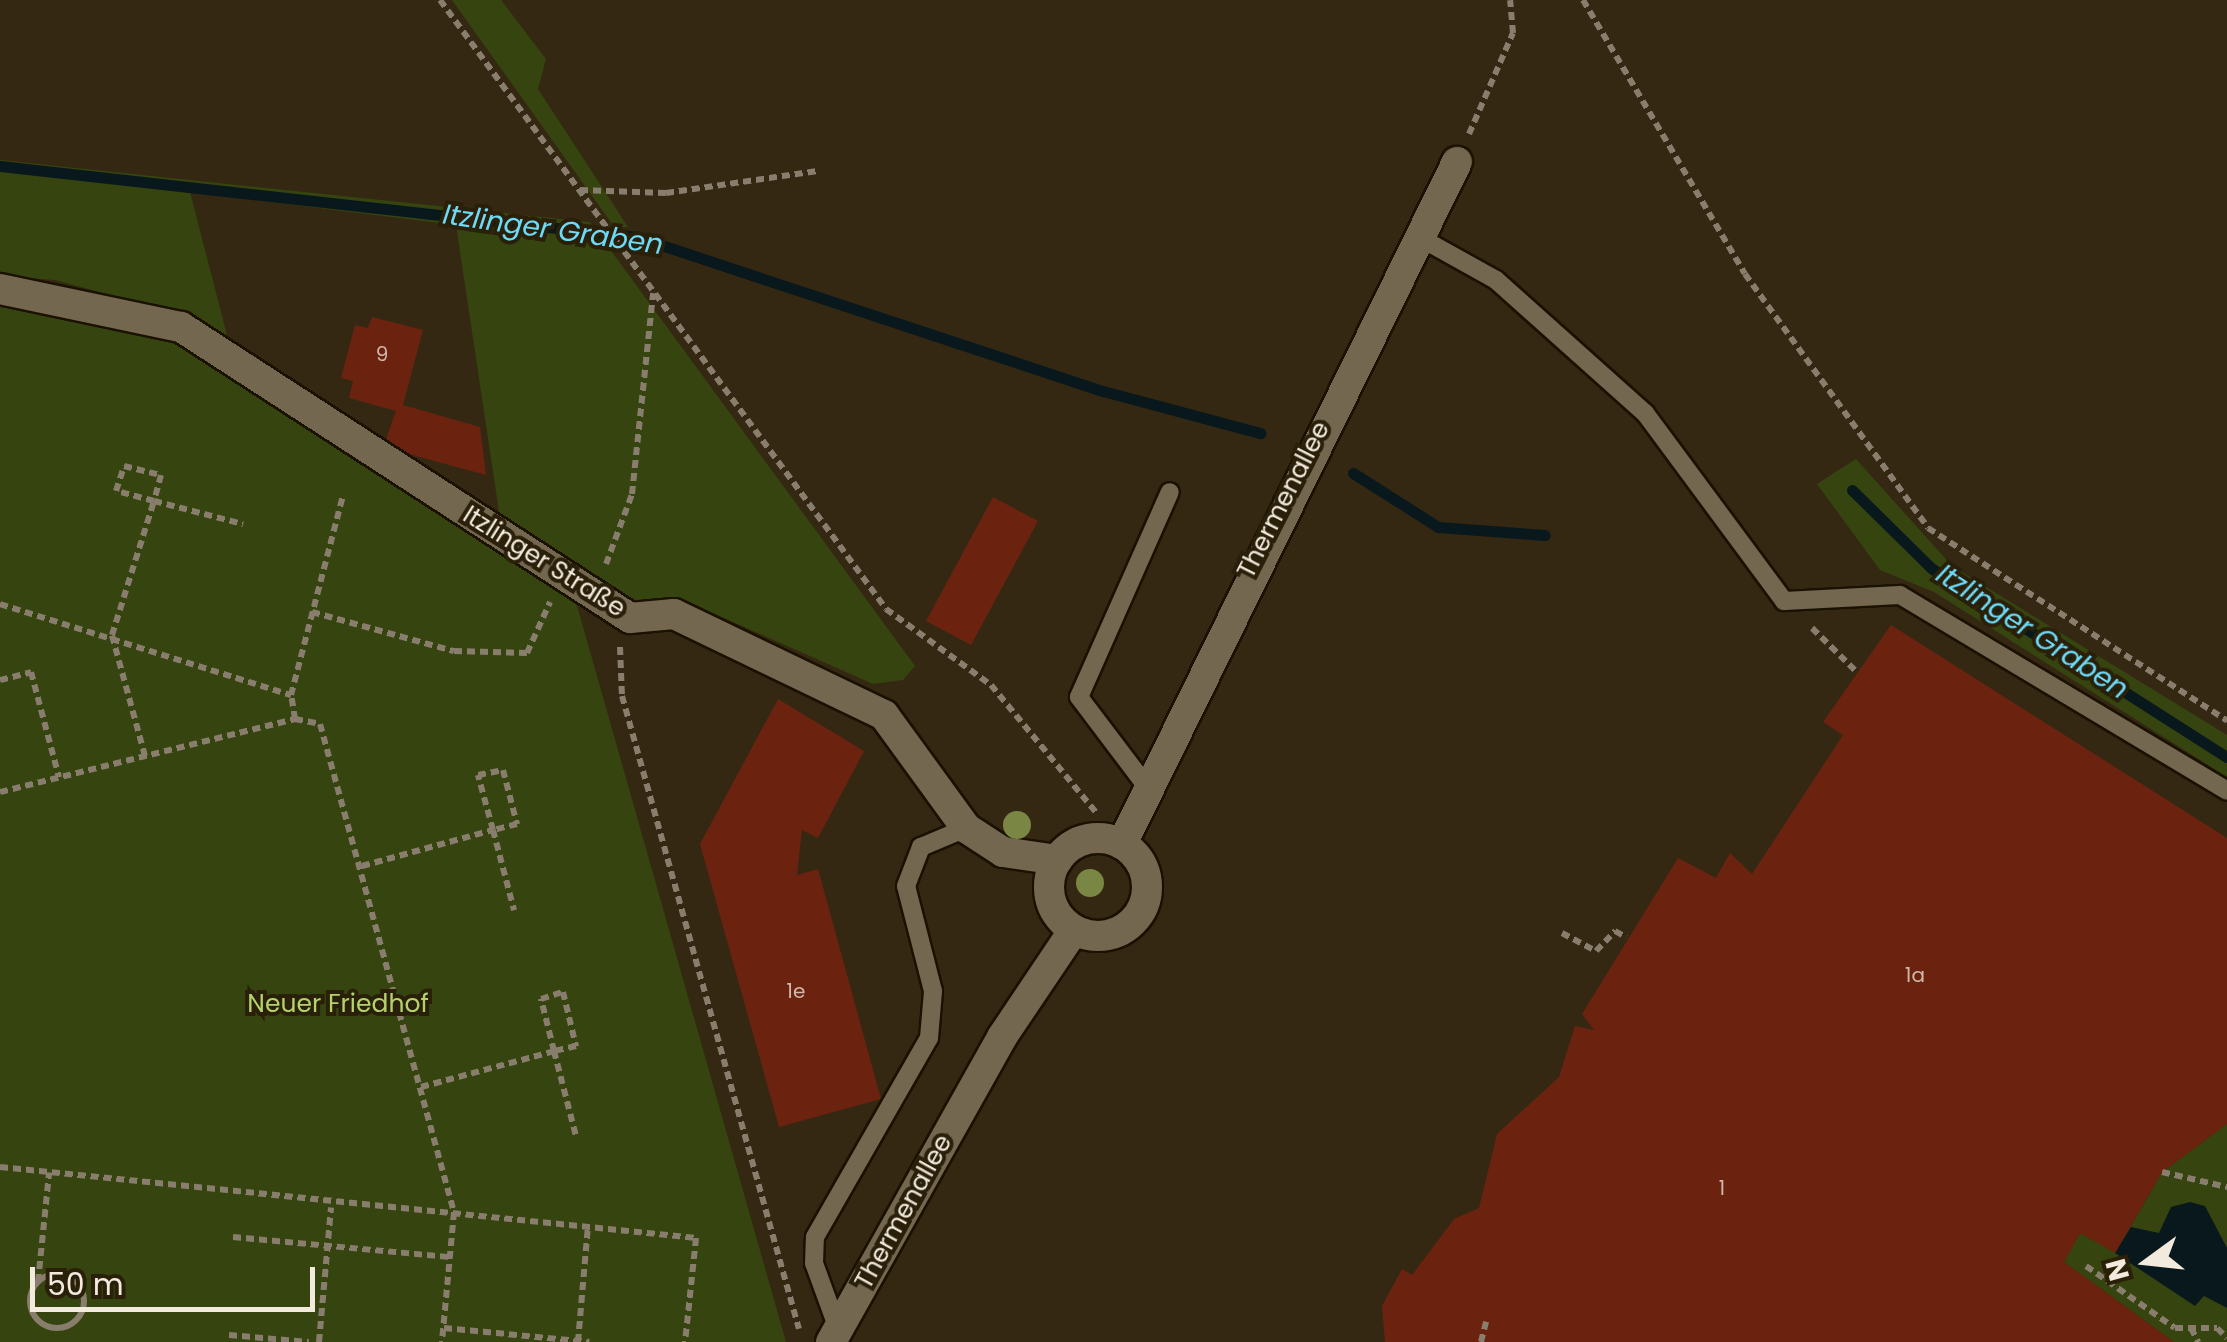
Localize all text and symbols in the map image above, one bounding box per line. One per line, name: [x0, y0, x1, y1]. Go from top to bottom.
water label: Itzlinger Graben: [441, 198, 665, 262]
house number: 9: [376, 342, 388, 366]
street label: Thermenallee: [1232, 417, 1336, 583]
street label: Itzlinger Straße: [457, 500, 631, 624]
water label: Itzlinger Graben: [1930, 557, 2134, 707]
house number: 1a: [1905, 963, 1925, 987]
house number: 1e: [787, 979, 805, 1003]
park label: Neuer Friedhof: [247, 989, 429, 1019]
street label: Thermenallee: [849, 1130, 959, 1294]
house number: 1: [1719, 1176, 1725, 1200]
north arrow: [2097, 1212, 2197, 1312]
scale bar: [35, 1247, 320, 1309]
text: N: [2096, 1255, 2139, 1285]
text: 50 m: [47, 1263, 124, 1306]

